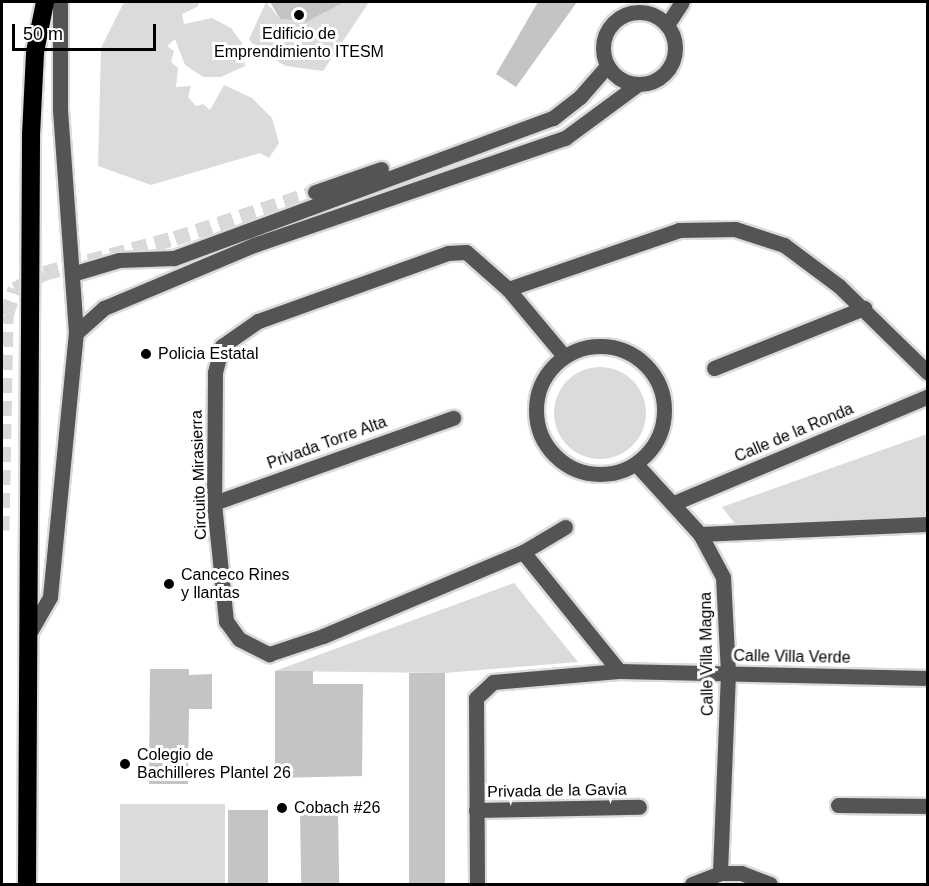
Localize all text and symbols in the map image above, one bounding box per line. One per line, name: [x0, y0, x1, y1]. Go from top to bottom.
marker: Edificio de Emprendimiento ITESM: [292, 8, 306, 22]
scale bar: [15, 12, 159, 50]
text: 50 m: [23, 24, 63, 44]
place label: Edificio de Emprendimiento ITESM: [214, 24, 384, 62]
place label: Policia Estatal: [158, 344, 258, 364]
marker: Policia Estatal: [139, 347, 153, 361]
street label: Calle de la Ronda: [732, 399, 856, 467]
street label: Circuito Mirasierra: [187, 410, 211, 540]
street label: Privada Torre Alta: [264, 412, 390, 474]
place label: Canceco Rines y llantas: [181, 565, 290, 603]
marker: Canceco Rines y llantas: [162, 577, 176, 591]
street label: Calle Villa Magna: [696, 592, 718, 716]
street label: Calle Villa Verde: [733, 646, 851, 668]
place label: Colegio de Bachilleres Plantel 26: [137, 745, 291, 783]
marker: Colegio de Bachilleres Plantel 26: [118, 757, 132, 771]
street label: Privada de la Gavia: [487, 780, 627, 802]
place label: Cobach #26: [294, 798, 380, 818]
marker: Cobach #26: [275, 801, 289, 815]

